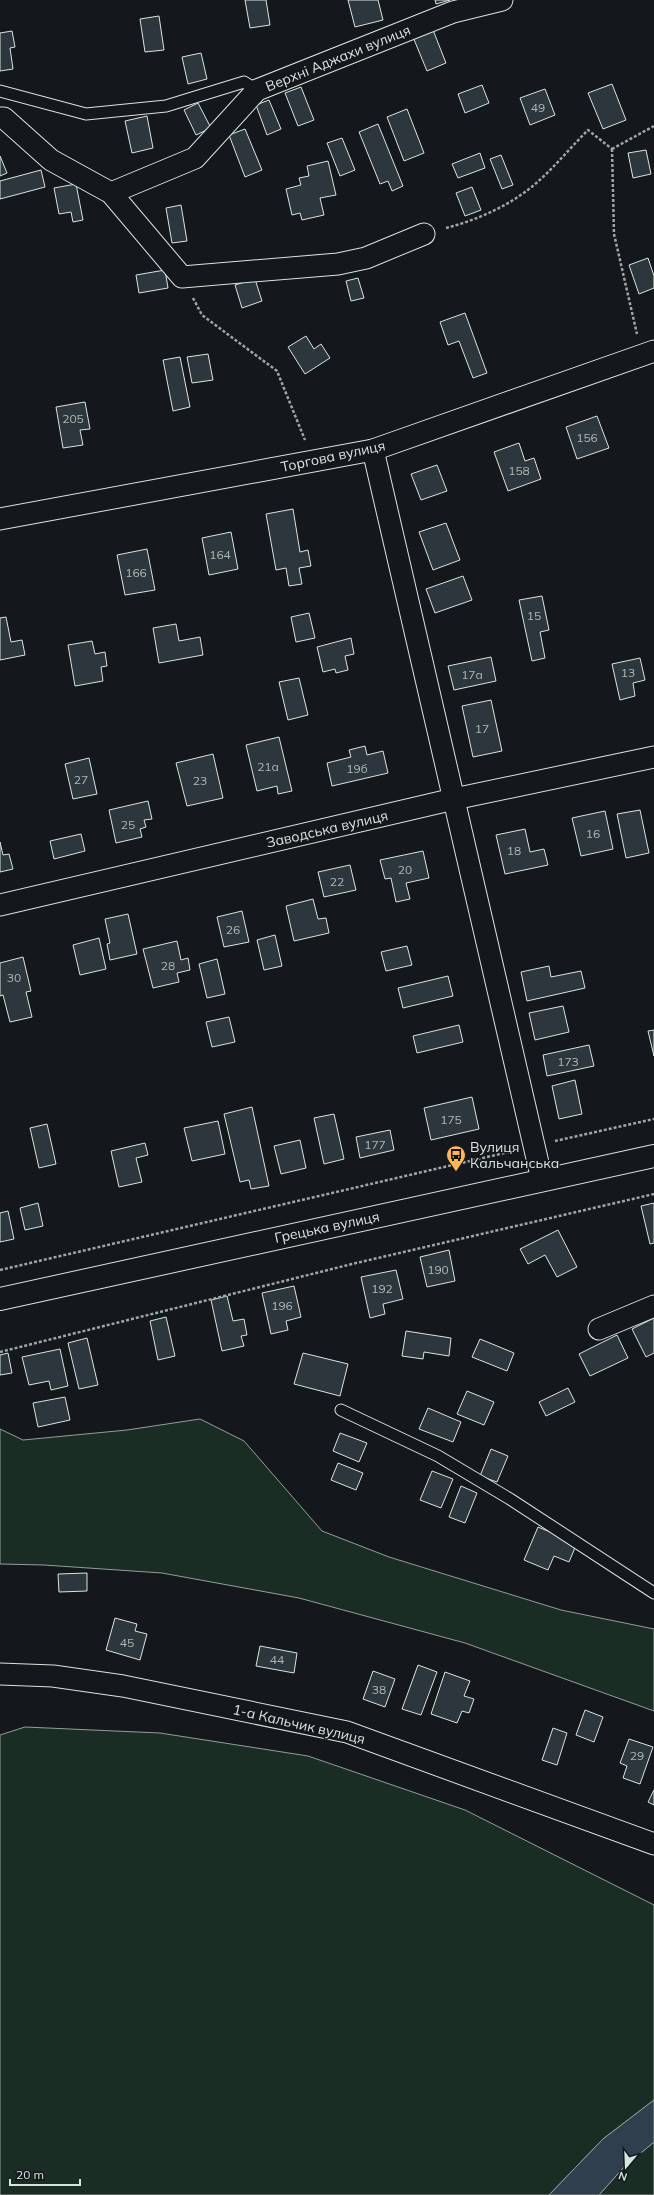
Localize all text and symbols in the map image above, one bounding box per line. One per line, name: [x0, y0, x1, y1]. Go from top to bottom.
street label: Верхні Аджахи вулиця: [263, 21, 413, 95]
house number: 49: [531, 100, 545, 115]
house number: 205: [62, 411, 84, 426]
house number: 156: [576, 430, 598, 445]
street label: Торгова вулиця: [279, 436, 387, 476]
house number: 158: [508, 463, 530, 478]
house number: 164: [209, 547, 231, 562]
house number: 166: [125, 565, 147, 580]
house number: 15: [527, 608, 541, 623]
house number: 13: [621, 665, 635, 680]
house number: 17а: [461, 667, 483, 682]
house number: 17: [475, 721, 489, 736]
house number: 21а: [257, 759, 279, 774]
house number: 19б: [346, 761, 368, 776]
house number: 27: [74, 772, 88, 787]
house number: 23: [193, 773, 207, 788]
street label: Заводська вулиця: [264, 806, 390, 852]
house number: 25: [121, 817, 135, 832]
house number: 16: [586, 826, 600, 841]
house number: 18: [507, 843, 521, 858]
house number: 20: [398, 862, 412, 877]
house number: 22: [330, 874, 344, 889]
house number: 26: [226, 922, 240, 937]
house number: 28: [161, 958, 175, 973]
house number: 30: [7, 970, 21, 985]
house number: 173: [557, 1054, 579, 1069]
house number: 175: [440, 1112, 462, 1127]
house number: 177: [364, 1137, 386, 1152]
place label: Вулиця Кальчанська: [470, 1138, 559, 1172]
bus stop icon: Вулиця Кальчанська: [445, 1144, 467, 1172]
street label: Грецька вулиця: [273, 1207, 381, 1247]
house number: 190: [427, 1262, 449, 1277]
house number: 192: [371, 1281, 393, 1296]
house number: 196: [271, 1298, 293, 1313]
house number: 45: [120, 1635, 134, 1650]
house number: 44: [270, 1652, 284, 1667]
house number: 38: [372, 1682, 386, 1697]
street label: 1-а Кальчик вулиця: [231, 1700, 367, 1748]
house number: 29: [630, 1748, 644, 1763]
north arrow: [606, 2147, 646, 2187]
scale bar: [10, 2161, 80, 2187]
text: 20 m: [16, 2167, 44, 2182]
text: N: [617, 2168, 629, 2184]

